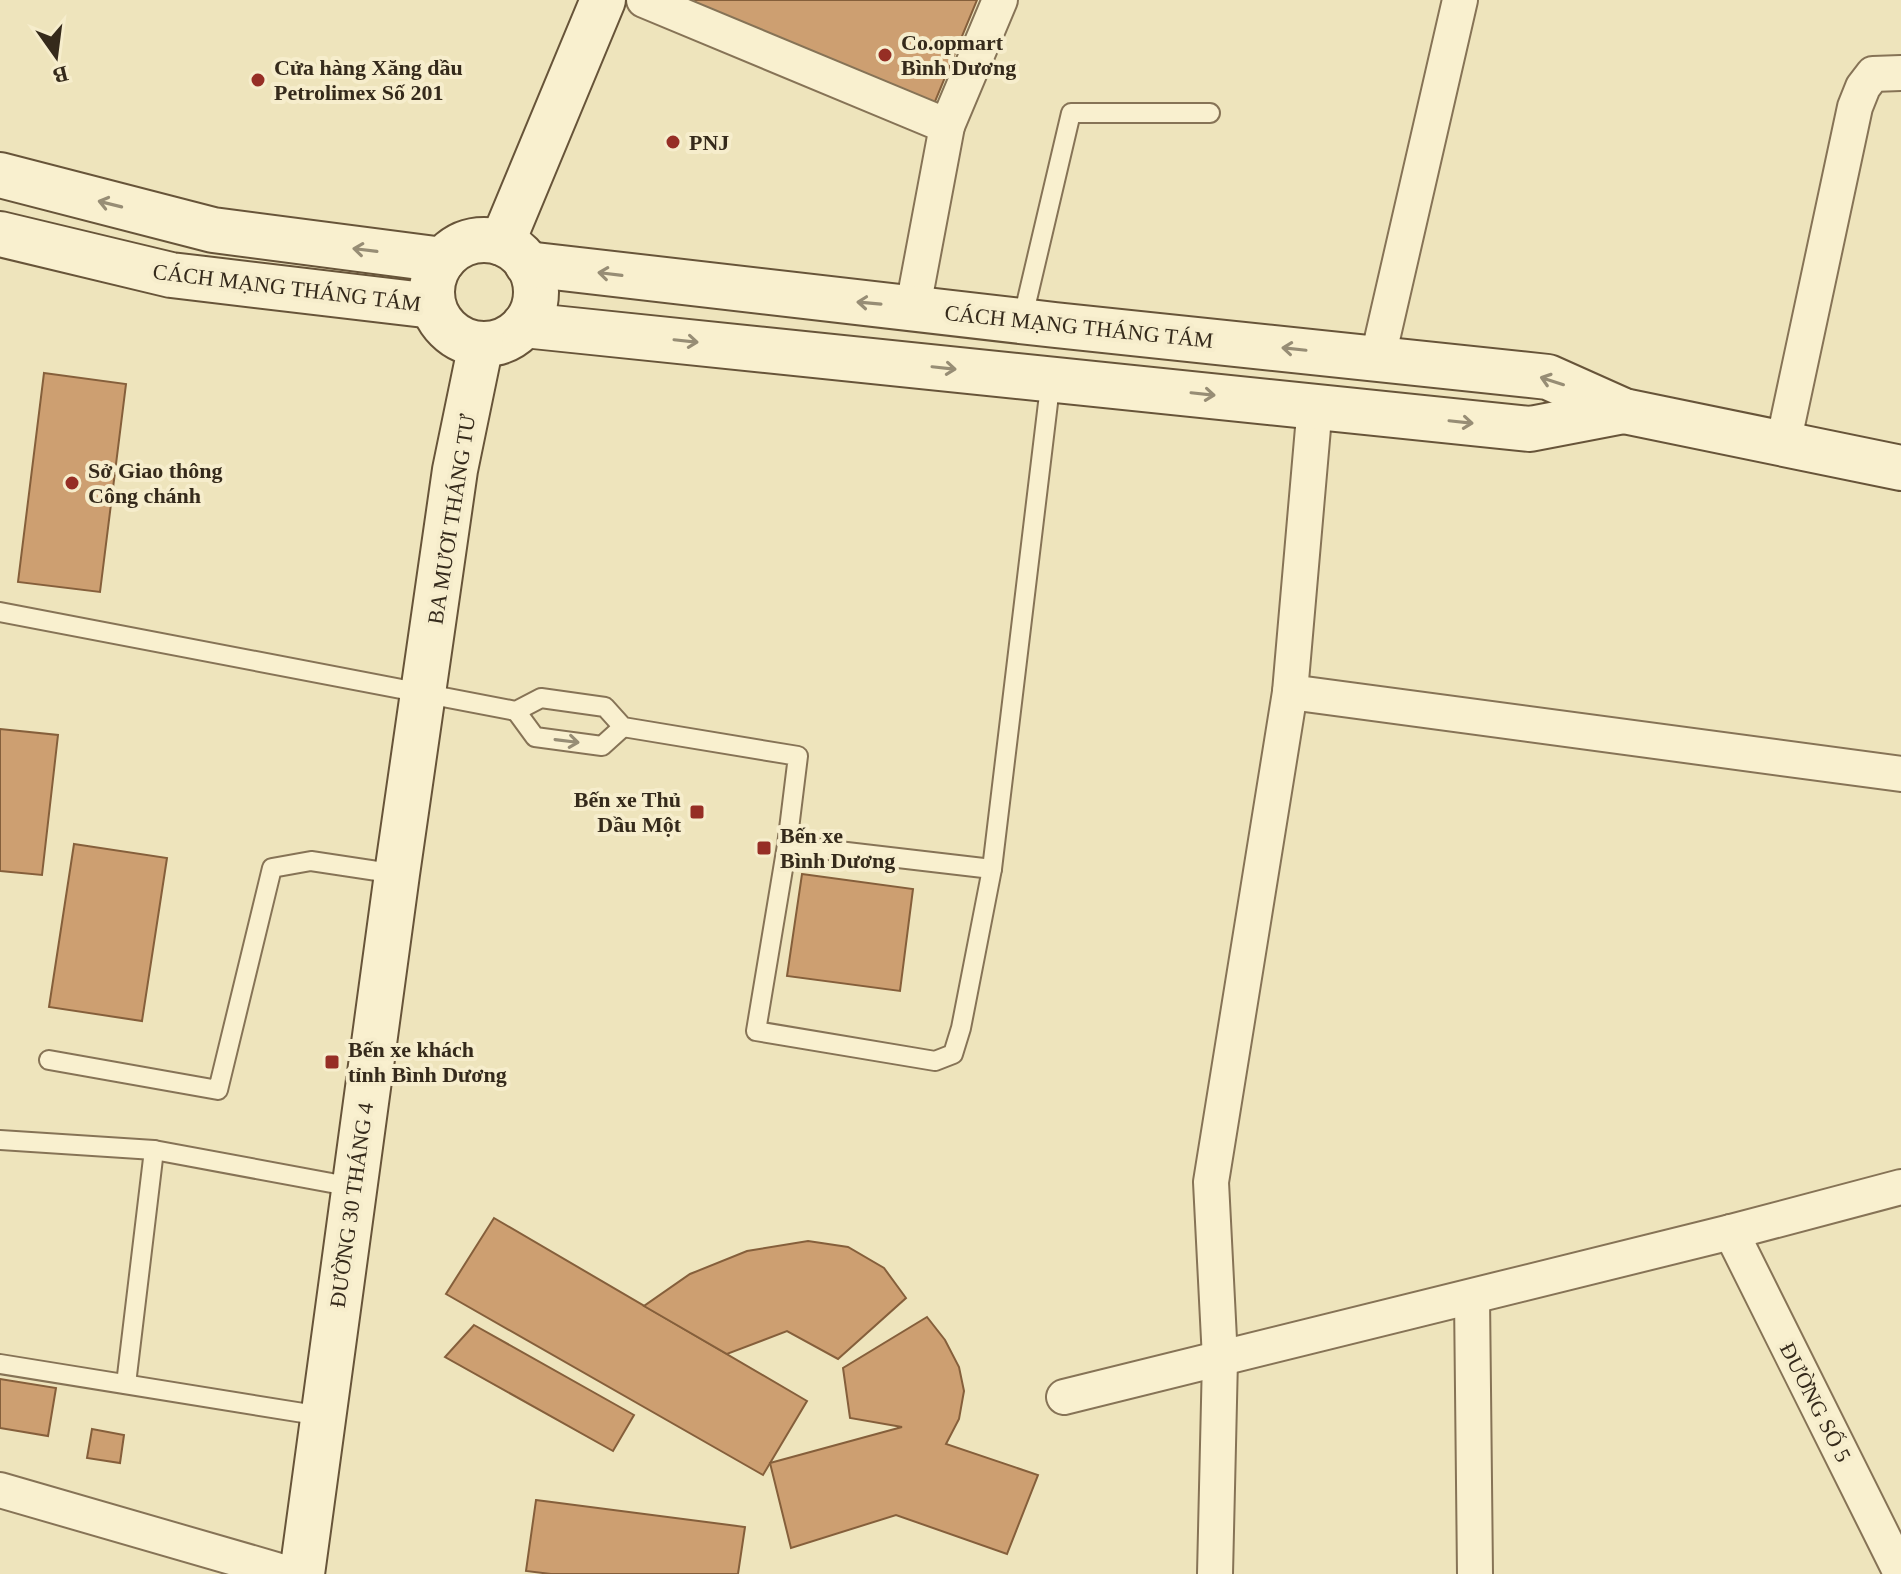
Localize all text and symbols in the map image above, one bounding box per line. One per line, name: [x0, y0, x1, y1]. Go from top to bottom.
north arrow: [16, 16, 96, 96]
place label: Co.opmart Bình Dương: [901, 30, 1016, 80]
marker: Co.opmart Bình Dương: [876, 46, 894, 64]
place label: Cửa hàng Xăng dầu Petrolimex Số 201: [274, 55, 463, 105]
text: B: [50, 61, 71, 89]
marker: Cửa hàng Xăng dầu Petrolimex Số 201: [249, 71, 267, 89]
place label: PNJ: [689, 130, 729, 155]
marker: PNJ: [664, 133, 682, 151]
one-way arrow: [97, 195, 123, 210]
one-way arrow: [353, 242, 378, 257]
street label: CÁCH MẠNG THÁNG TÁM: [151, 259, 422, 316]
one-way arrow: [598, 266, 624, 281]
one-way arrow: [856, 295, 883, 310]
street label: CÁCH MẠNG THÁNG TÁM: [943, 300, 1214, 353]
one-way arrow: [672, 334, 699, 349]
one-way arrow: [1281, 342, 1308, 357]
one-way arrow: [930, 360, 957, 375]
one-way arrow: [1540, 372, 1565, 387]
one-way arrow: [1189, 386, 1216, 401]
street label: BA MƯƠI THÁNG TƯ: [423, 411, 481, 626]
one-way arrow: [1448, 414, 1474, 429]
place label: Sở Giao thông Công chánh: [88, 458, 222, 508]
marker: Sở Giao thông Công chánh: [63, 474, 81, 492]
one-way arrow: [554, 734, 579, 749]
place label: Bến xe Thủ Dầu Một: [574, 787, 682, 837]
marker: Bến xe Thủ Dầu Một: [688, 803, 706, 821]
place label: Bến xe Bình Dương: [780, 823, 895, 873]
marker: Bến xe Bình Dương: [755, 839, 773, 857]
place label: Bến xe khách tỉnh Bình Dương: [348, 1037, 507, 1087]
marker: Bến xe khách tỉnh Bình Dương: [323, 1053, 341, 1071]
street label: ĐƯỜNG 30 THÁNG 4: [325, 1101, 378, 1309]
street label: ĐƯỜNG SỐ 5: [1775, 1338, 1856, 1466]

